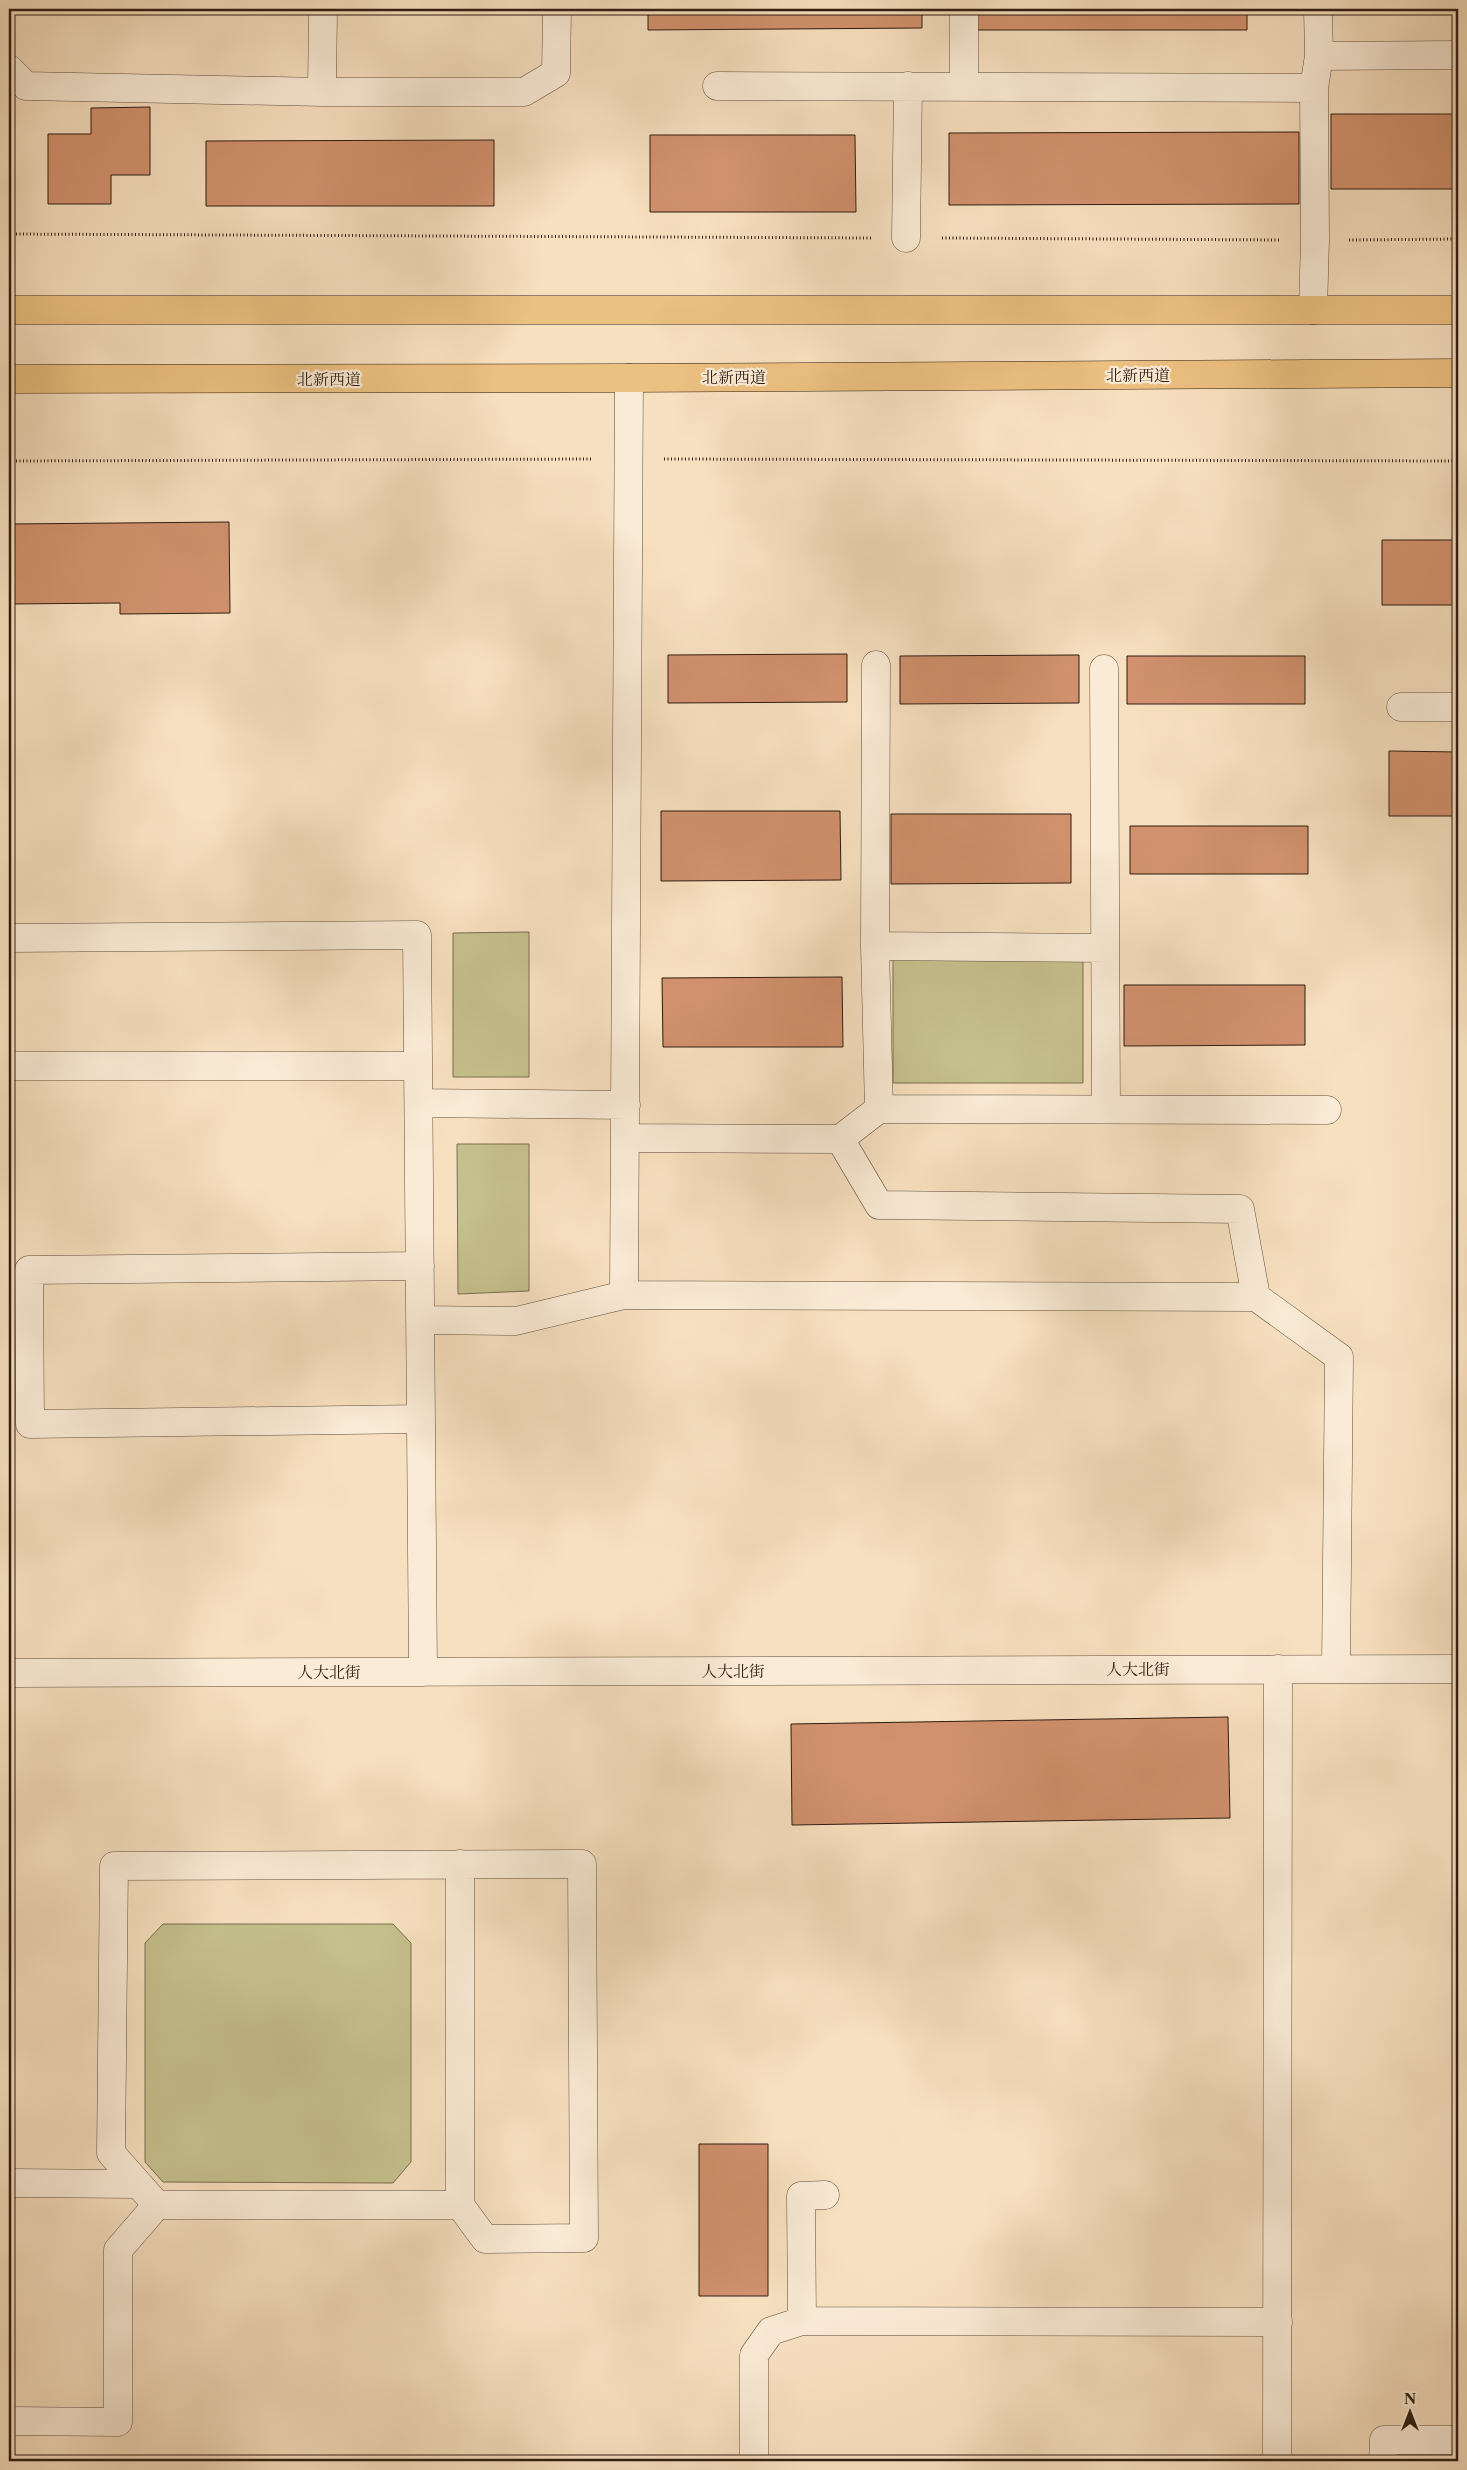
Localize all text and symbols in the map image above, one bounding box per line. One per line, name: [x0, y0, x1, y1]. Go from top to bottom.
street label: 北新西道: [1106, 365, 1170, 385]
street label: 北新西道: [702, 367, 766, 387]
street label: 北新西道: [297, 369, 361, 389]
street label: 人大北街: [1106, 1659, 1170, 1679]
street label: 人大北街: [701, 1661, 765, 1681]
street label: 人大北街: [297, 1662, 361, 1682]
north arrow: [1384, 2388, 1434, 2438]
text: N: [1404, 2390, 1416, 2408]

